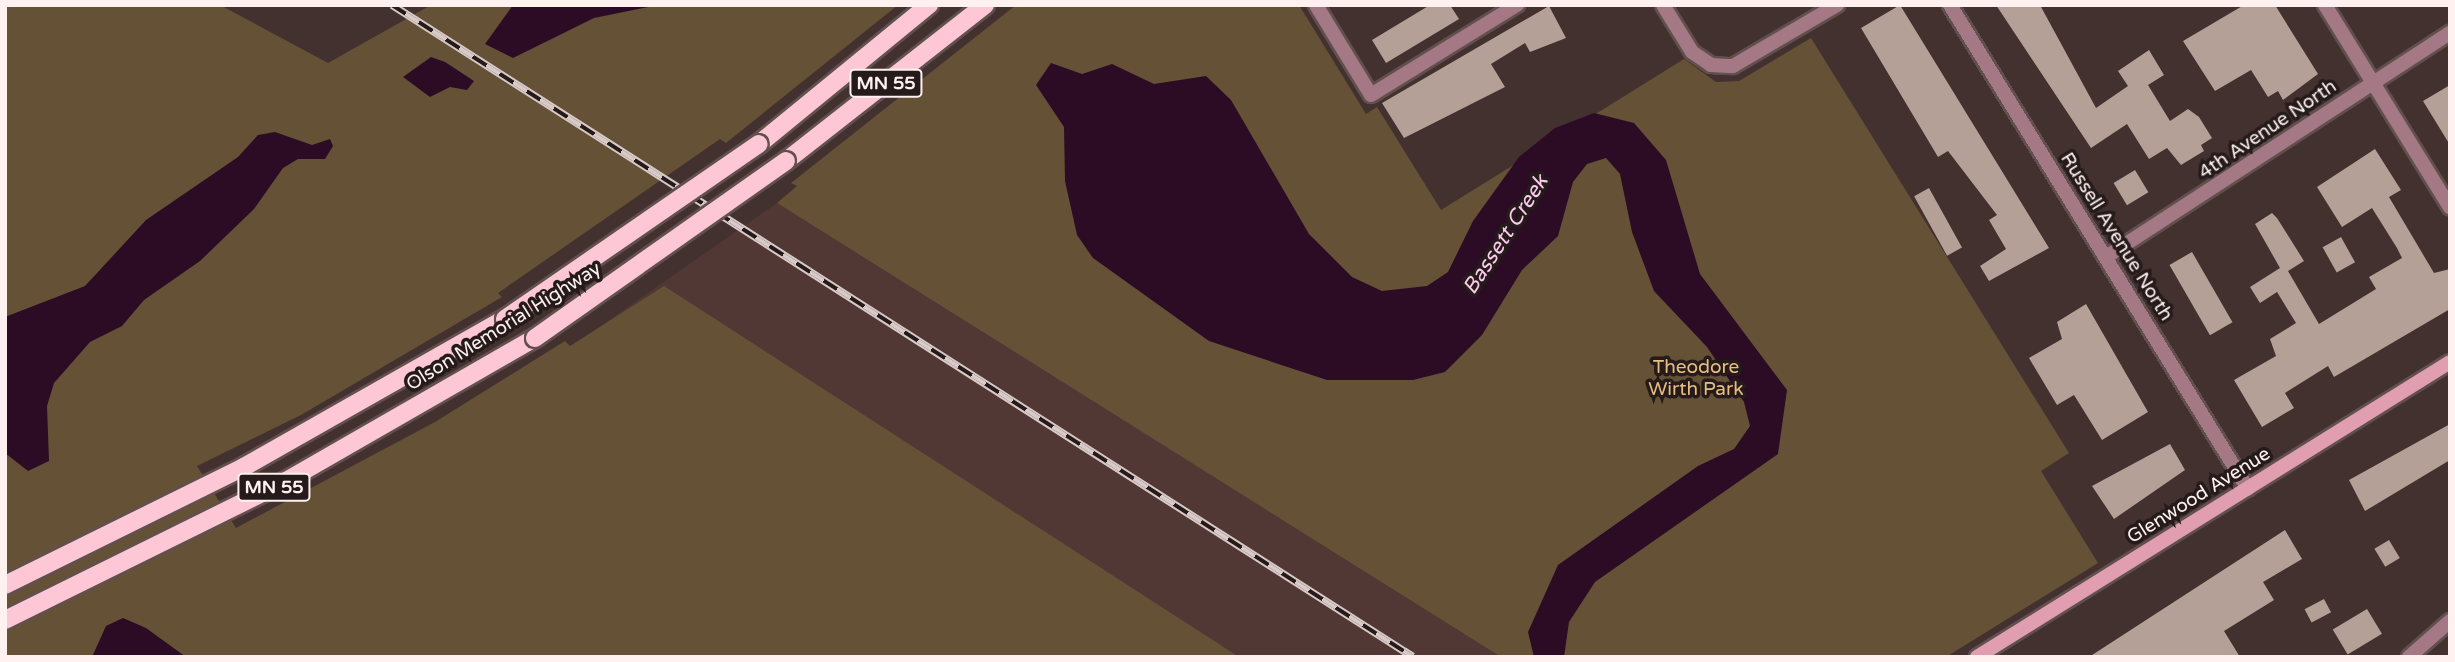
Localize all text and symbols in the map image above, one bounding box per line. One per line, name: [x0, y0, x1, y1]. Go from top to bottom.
road number: MN 55: [849, 68, 923, 98]
street label: 4th Avenue North: [2195, 75, 2341, 185]
street label: Russell Avenue North: [2055, 149, 2177, 325]
water label: Bassett Creek: [1458, 171, 1554, 299]
street label: Olson Memorial Highway: [402, 258, 606, 396]
park label: Theodore Wirth Park: [1648, 357, 1744, 401]
street label: Glenwood Avenue: [2123, 443, 2275, 549]
road number: MN 55: [237, 472, 311, 502]

